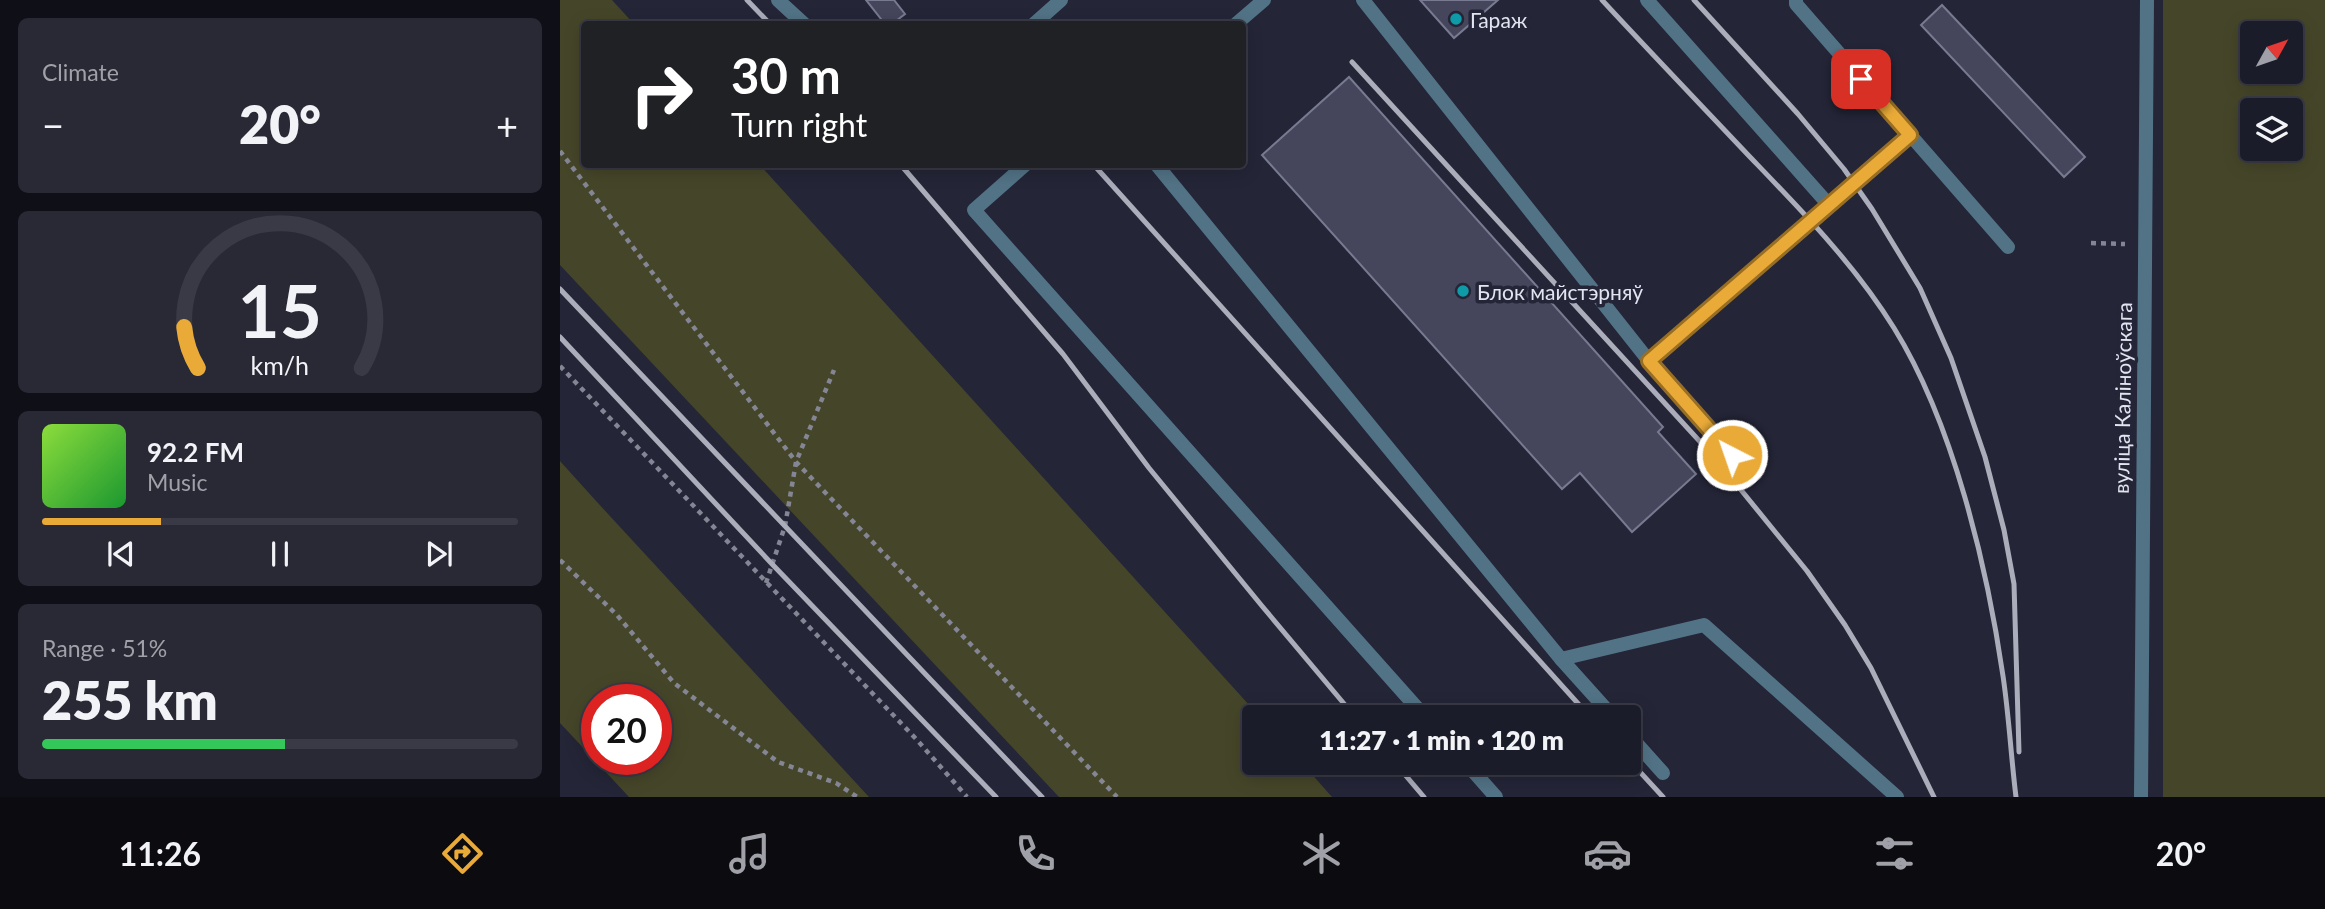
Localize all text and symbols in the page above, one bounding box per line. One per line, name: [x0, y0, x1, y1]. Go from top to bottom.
place label: Гараж: [1470, 7, 1528, 32]
marker: Гараж: [1448, 11, 1464, 27]
north arrow: [2240, 21, 2303, 84]
map controls: [2240, 21, 2303, 161]
text: 30 m: [731, 46, 841, 104]
icon: right: [616, 49, 707, 140]
pin: [1831, 49, 1891, 109]
text: Climate: [42, 58, 119, 86]
icon: arrive: [1842, 60, 1880, 98]
text: 20°: [239, 93, 321, 155]
button: layers: [2240, 98, 2303, 161]
text: −: [42, 102, 64, 148]
text: +: [496, 102, 518, 148]
text: Turn right: [731, 105, 867, 144]
text: 15: [238, 266, 322, 354]
place label: Блок майстэрняў: [1477, 279, 1643, 304]
marker: Блок майстэрняў: [1455, 283, 1471, 299]
street label: вуліца Каліноўскага: [2108, 302, 2136, 494]
text: km/h: [251, 350, 309, 380]
position arrow: [1695, 418, 1769, 492]
text: 92.2 FM: [147, 436, 244, 468]
text: Music: [147, 468, 207, 496]
icon: previous: [102, 535, 140, 573]
icon: pause: [261, 535, 299, 573]
icon: next: [420, 535, 458, 573]
text: Range · 51%: [42, 634, 167, 662]
text: 255 km: [42, 669, 218, 731]
speed limit sign: 20: [581, 684, 672, 775]
text: 11:27 · 1 min · 120 m: [1319, 724, 1564, 756]
icon: directions: [438, 829, 487, 878]
icon: music: [725, 829, 774, 878]
icon: phone: [1011, 829, 1060, 878]
icon: climate: [1297, 829, 1346, 878]
icon: car: [1583, 829, 1632, 878]
icon: filters: [1870, 829, 1919, 878]
text: 11:26: [119, 834, 201, 873]
text: 20°: [2156, 834, 2206, 873]

